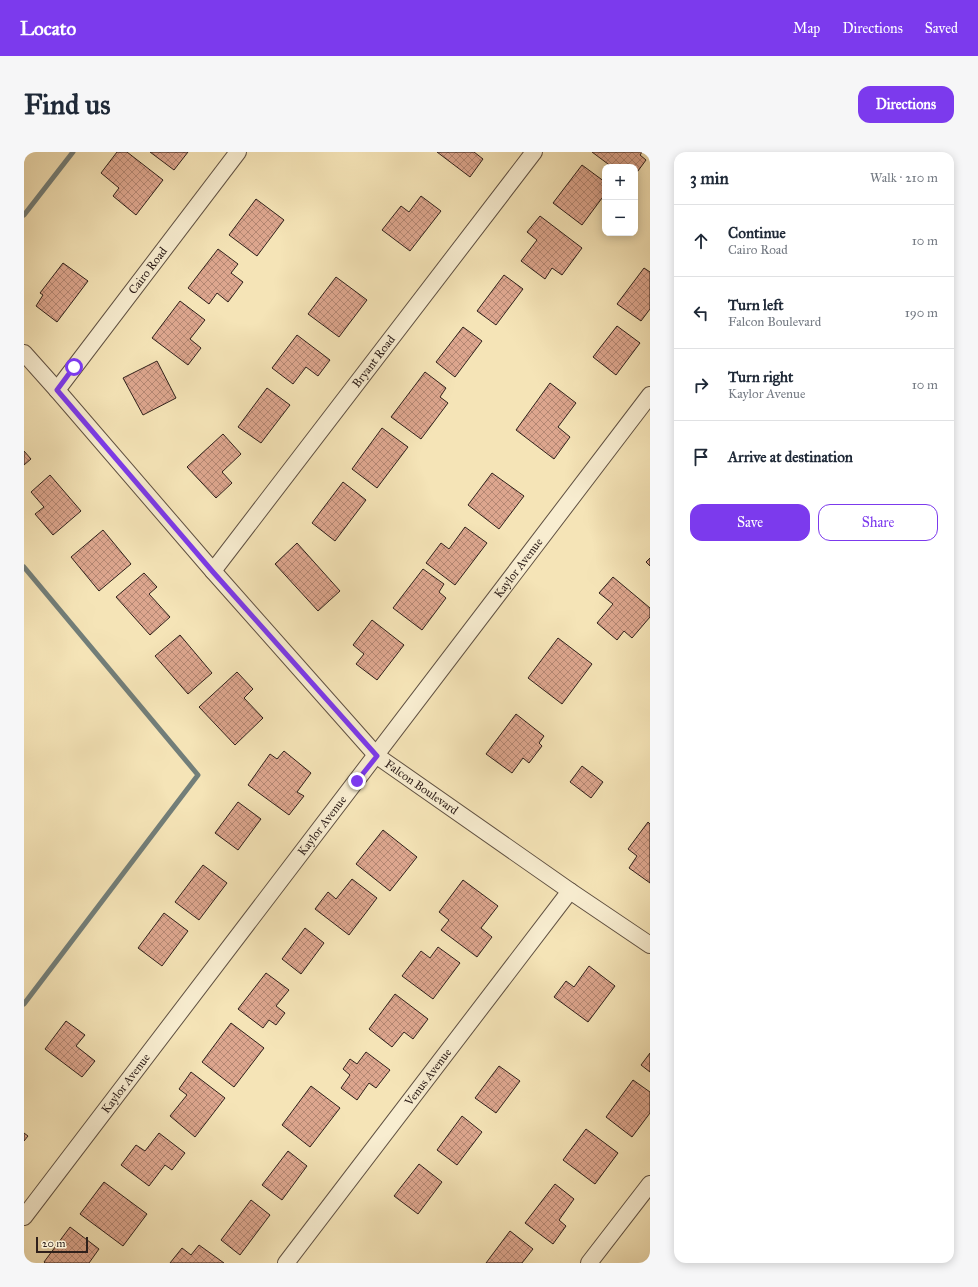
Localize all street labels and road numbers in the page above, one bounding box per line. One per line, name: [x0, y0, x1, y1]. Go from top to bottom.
street label: Cairo Road: [125, 244, 170, 297]
street label: Bryant Road: [349, 333, 398, 390]
street label: Kaylor Avenue: [491, 535, 546, 601]
street label: Falcon Boulevard: [382, 757, 461, 818]
street label: Kaylor Avenue: [295, 793, 349, 858]
street label: Venus Avenue: [401, 1046, 454, 1109]
street label: Kaylor Avenue: [99, 1051, 153, 1116]

